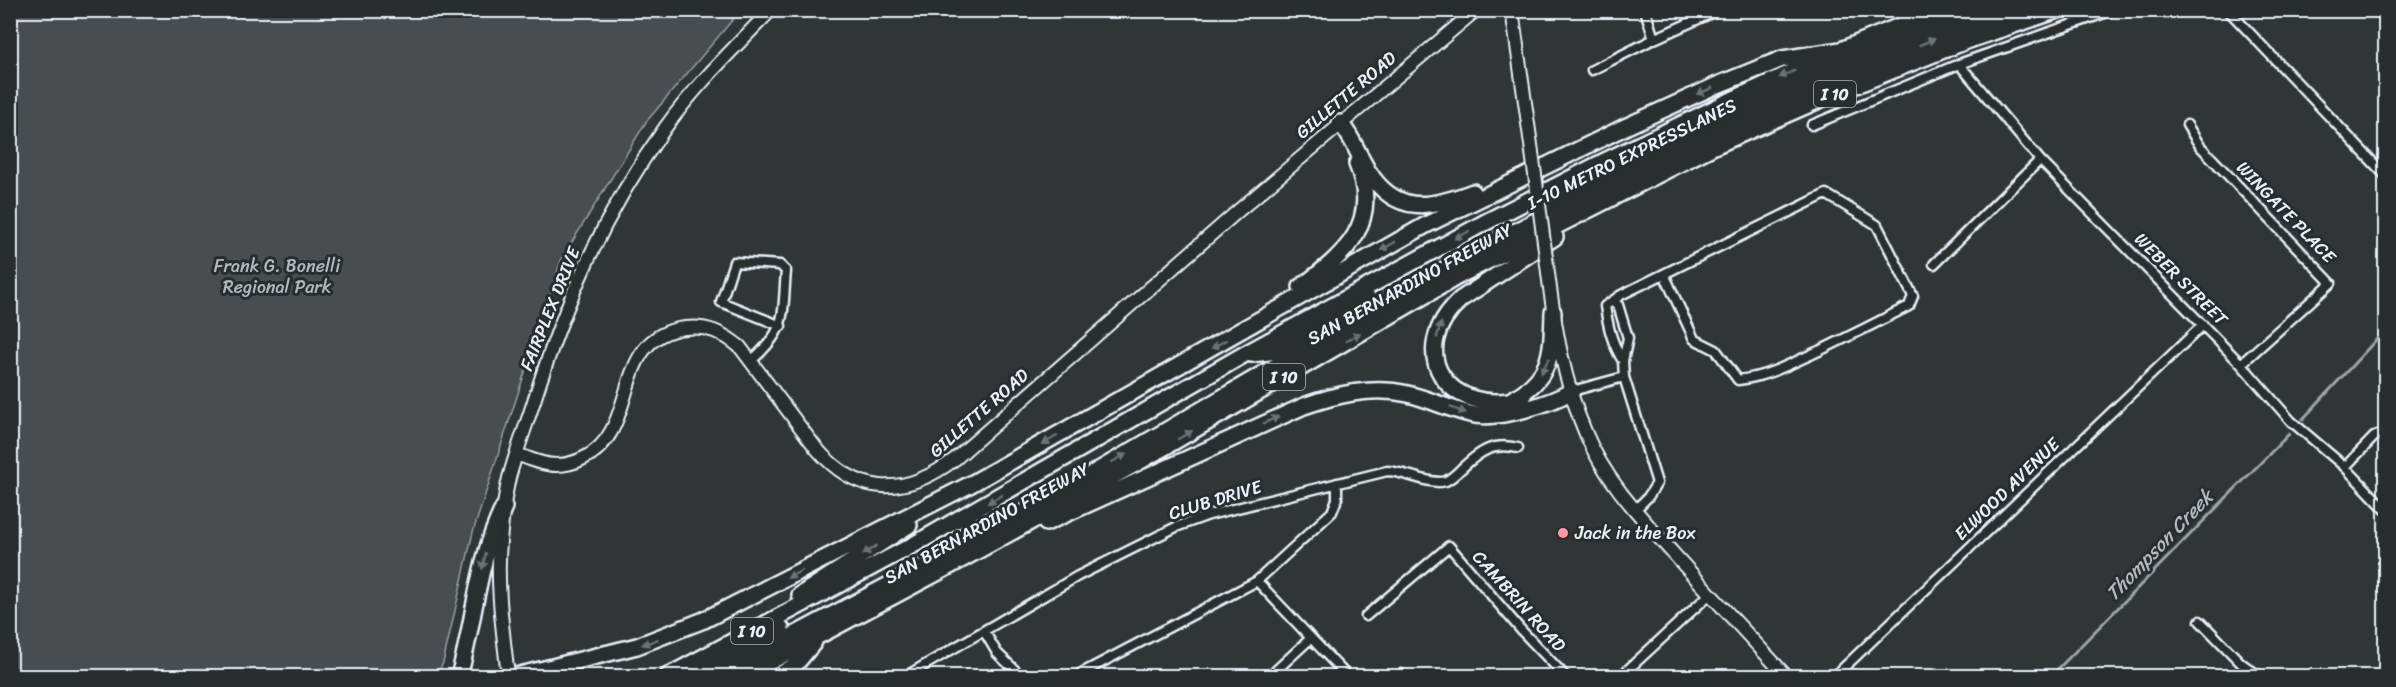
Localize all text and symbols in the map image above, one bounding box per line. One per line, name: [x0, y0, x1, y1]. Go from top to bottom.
one-way arrow: [1918, 37, 1936, 47]
street label: GILLETTE ROAD: [1288, 43, 1404, 147]
one-way arrow: [1779, 70, 1796, 79]
road number: I 10: [1814, 81, 1856, 107]
one-way arrow: [1696, 86, 1714, 96]
street label: I-10 METRO EXPRESSLANES: [1521, 89, 1742, 219]
street label: WINGATE PLACE: [2228, 153, 2344, 272]
street label: SAN BERNARDINO FREEWAY: [1301, 213, 1520, 354]
street label: WEBER STREET: [2126, 224, 2236, 334]
one-way arrow: [1453, 230, 1470, 240]
street label: FAIRPLEX DRIVE: [511, 241, 590, 376]
one-way arrow: [1379, 241, 1396, 251]
park label: Frank G. Bonelli Regional Park: [214, 250, 341, 303]
one-way arrow: [1435, 321, 1444, 339]
one-way arrow: [1345, 332, 1362, 342]
one-way arrow: [1210, 339, 1227, 349]
one-way arrow: [1540, 358, 1550, 375]
street label: GILLETTE ROAD: [922, 360, 1036, 466]
road number: I 10: [1263, 364, 1305, 390]
one-way arrow: [1450, 406, 1468, 416]
one-way arrow: [1263, 416, 1280, 425]
street label: ELWOOD AVENUE: [1946, 429, 2068, 548]
one-way arrow: [1176, 430, 1193, 440]
one-way arrow: [1041, 435, 1058, 445]
street label: SAN BERNARDINO FREEWAY: [878, 452, 1097, 593]
one-way arrow: [1111, 453, 1128, 463]
street label: CLUB DRIVE: [1165, 470, 1266, 529]
water label: Thompson Creek: [2097, 480, 2224, 609]
one-way arrow: [986, 494, 1003, 504]
place label: Jack in the Box: [1574, 517, 1696, 549]
marker: Jack in the Box: [1556, 526, 1570, 540]
street label: CAMBRIN ROAD: [1464, 542, 1574, 660]
one-way arrow: [861, 545, 878, 556]
one-way arrow: [478, 552, 488, 570]
one-way arrow: [787, 569, 804, 579]
road number: I 10: [731, 618, 773, 644]
one-way arrow: [641, 637, 659, 647]

